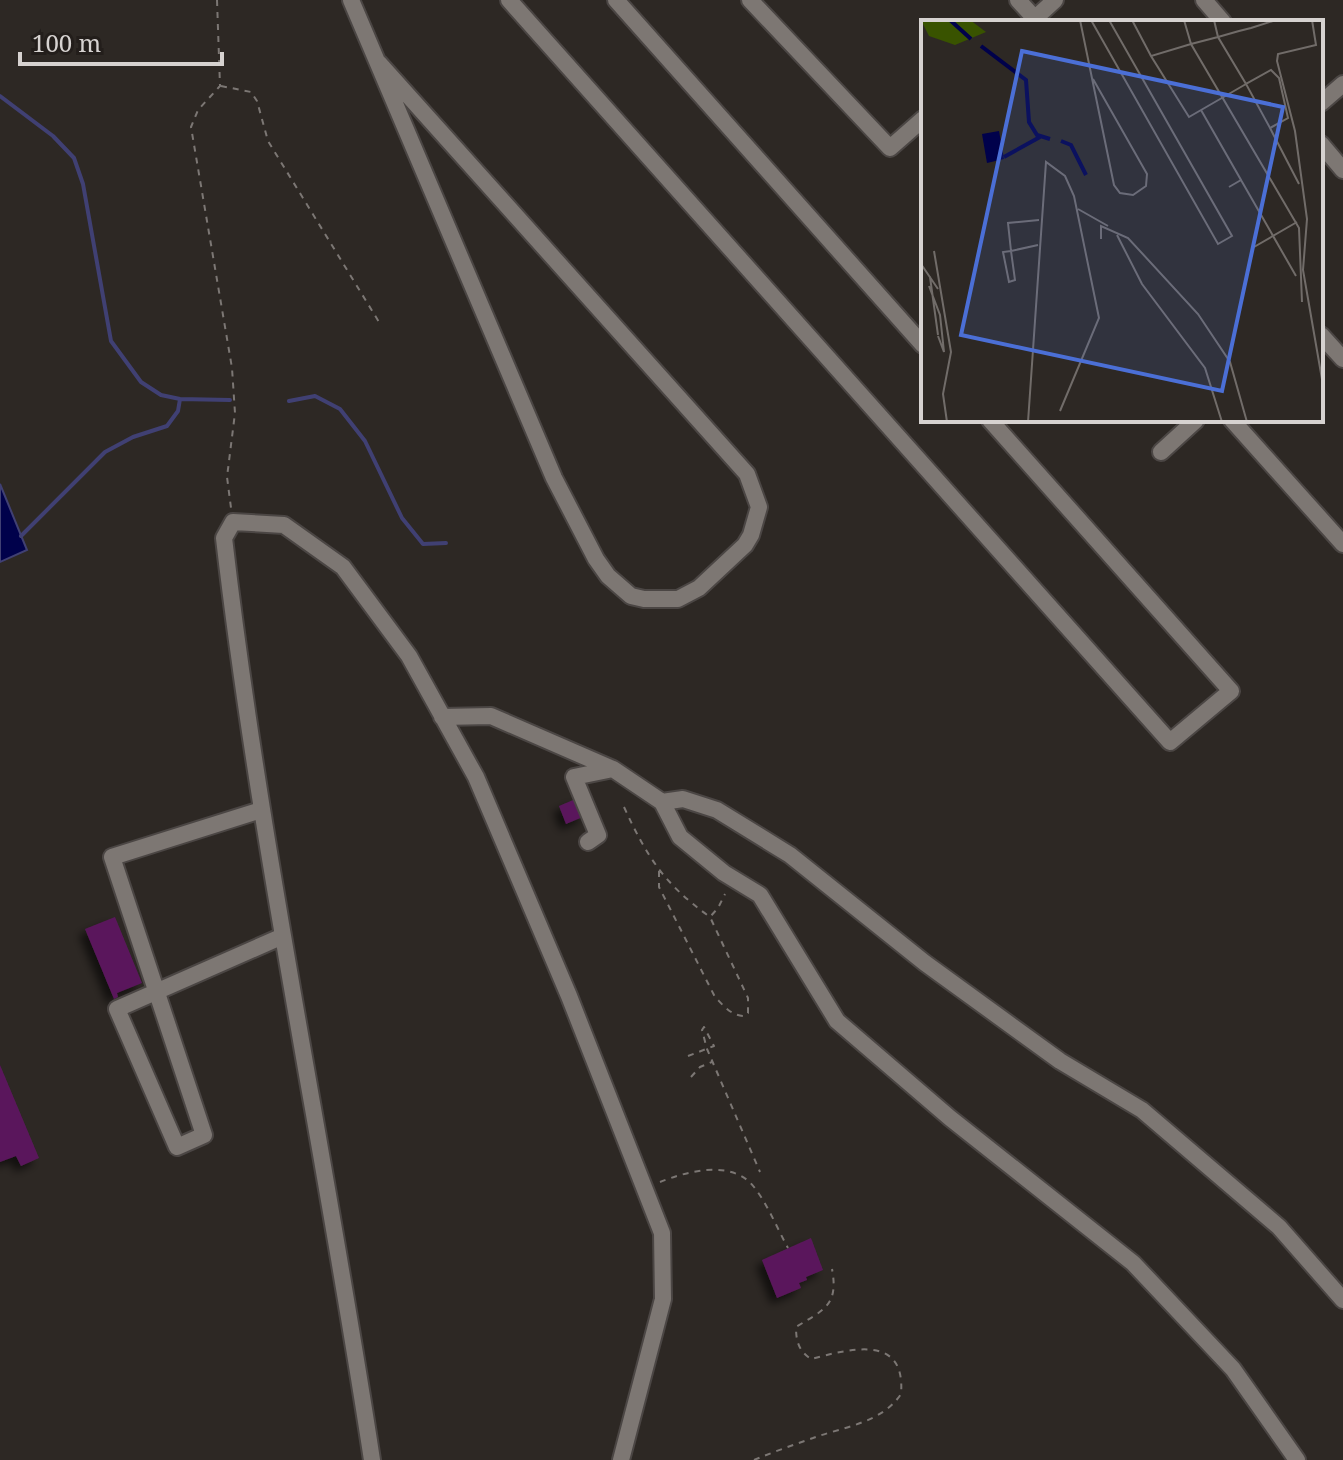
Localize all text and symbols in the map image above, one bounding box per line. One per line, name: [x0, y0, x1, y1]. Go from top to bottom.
scale bar: [20, 16, 222, 66]
inset map: [921, 20, 1323, 422]
text: 100 m: [32, 26, 101, 59]

